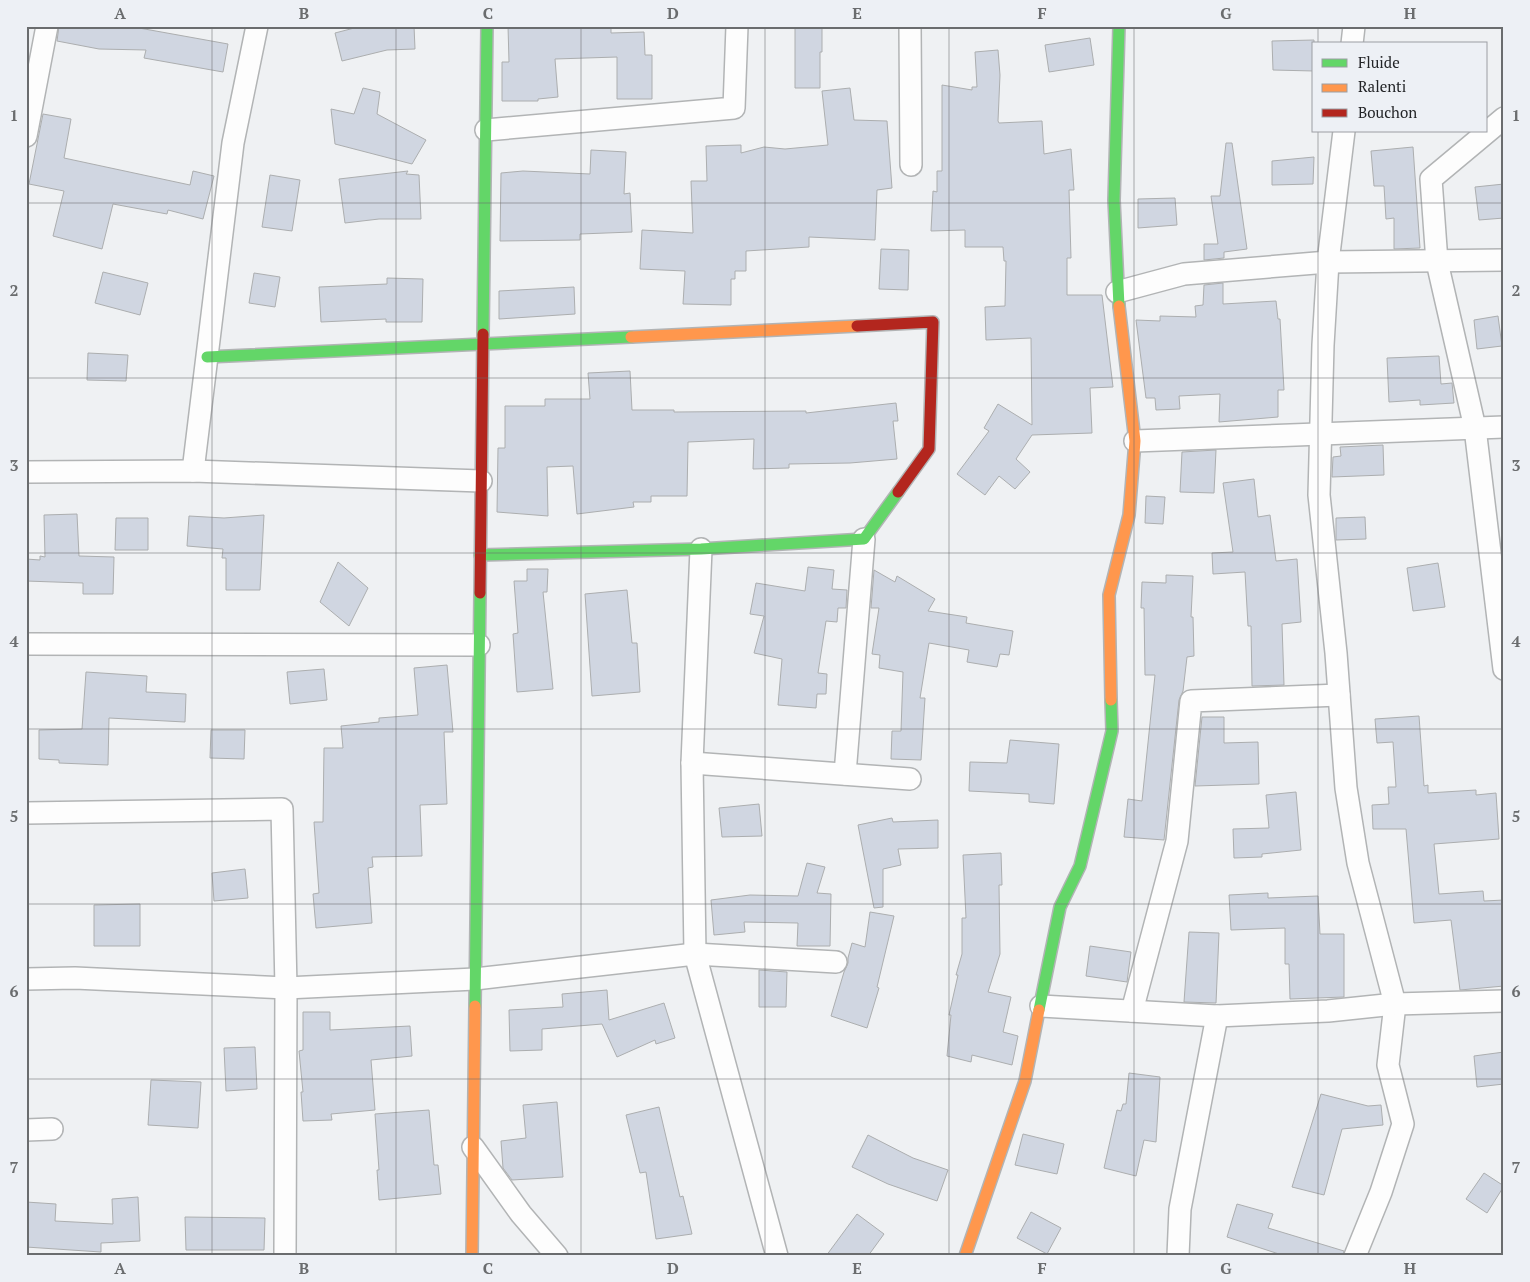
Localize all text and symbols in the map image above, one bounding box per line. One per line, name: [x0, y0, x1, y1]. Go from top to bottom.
text: A: [114, 2, 126, 24]
text: B: [299, 2, 309, 24]
text: C: [483, 2, 493, 24]
text: D: [667, 2, 679, 24]
text: E: [852, 2, 862, 24]
text: F: [1037, 2, 1047, 24]
text: G: [1220, 2, 1232, 24]
text: H: [1404, 2, 1416, 24]
legend: [1312, 42, 1488, 132]
text: Fluide: [1358, 52, 1400, 72]
text: Ralenti: [1358, 76, 1406, 96]
text: Bouchon: [1358, 102, 1417, 122]
text: 1: [9, 104, 19, 126]
text: 1: [1511, 104, 1521, 126]
text: 2: [9, 279, 19, 301]
text: 2: [1511, 279, 1521, 301]
text: 3: [9, 454, 19, 476]
text: 3: [1511, 454, 1521, 476]
text: 4: [9, 630, 19, 652]
text: 4: [1511, 630, 1521, 652]
text: 5: [9, 805, 19, 827]
text: 5: [1511, 805, 1521, 827]
text: 6: [9, 980, 19, 1002]
text: 6: [1511, 980, 1521, 1002]
text: 7: [9, 1156, 19, 1178]
text: 7: [1511, 1156, 1521, 1178]
text: A: [114, 1257, 126, 1279]
text: B: [299, 1257, 309, 1279]
text: C: [483, 1257, 493, 1279]
text: D: [667, 1257, 679, 1279]
text: E: [852, 1257, 862, 1279]
text: F: [1037, 1257, 1047, 1279]
text: G: [1220, 1257, 1232, 1279]
text: H: [1404, 1257, 1416, 1279]

